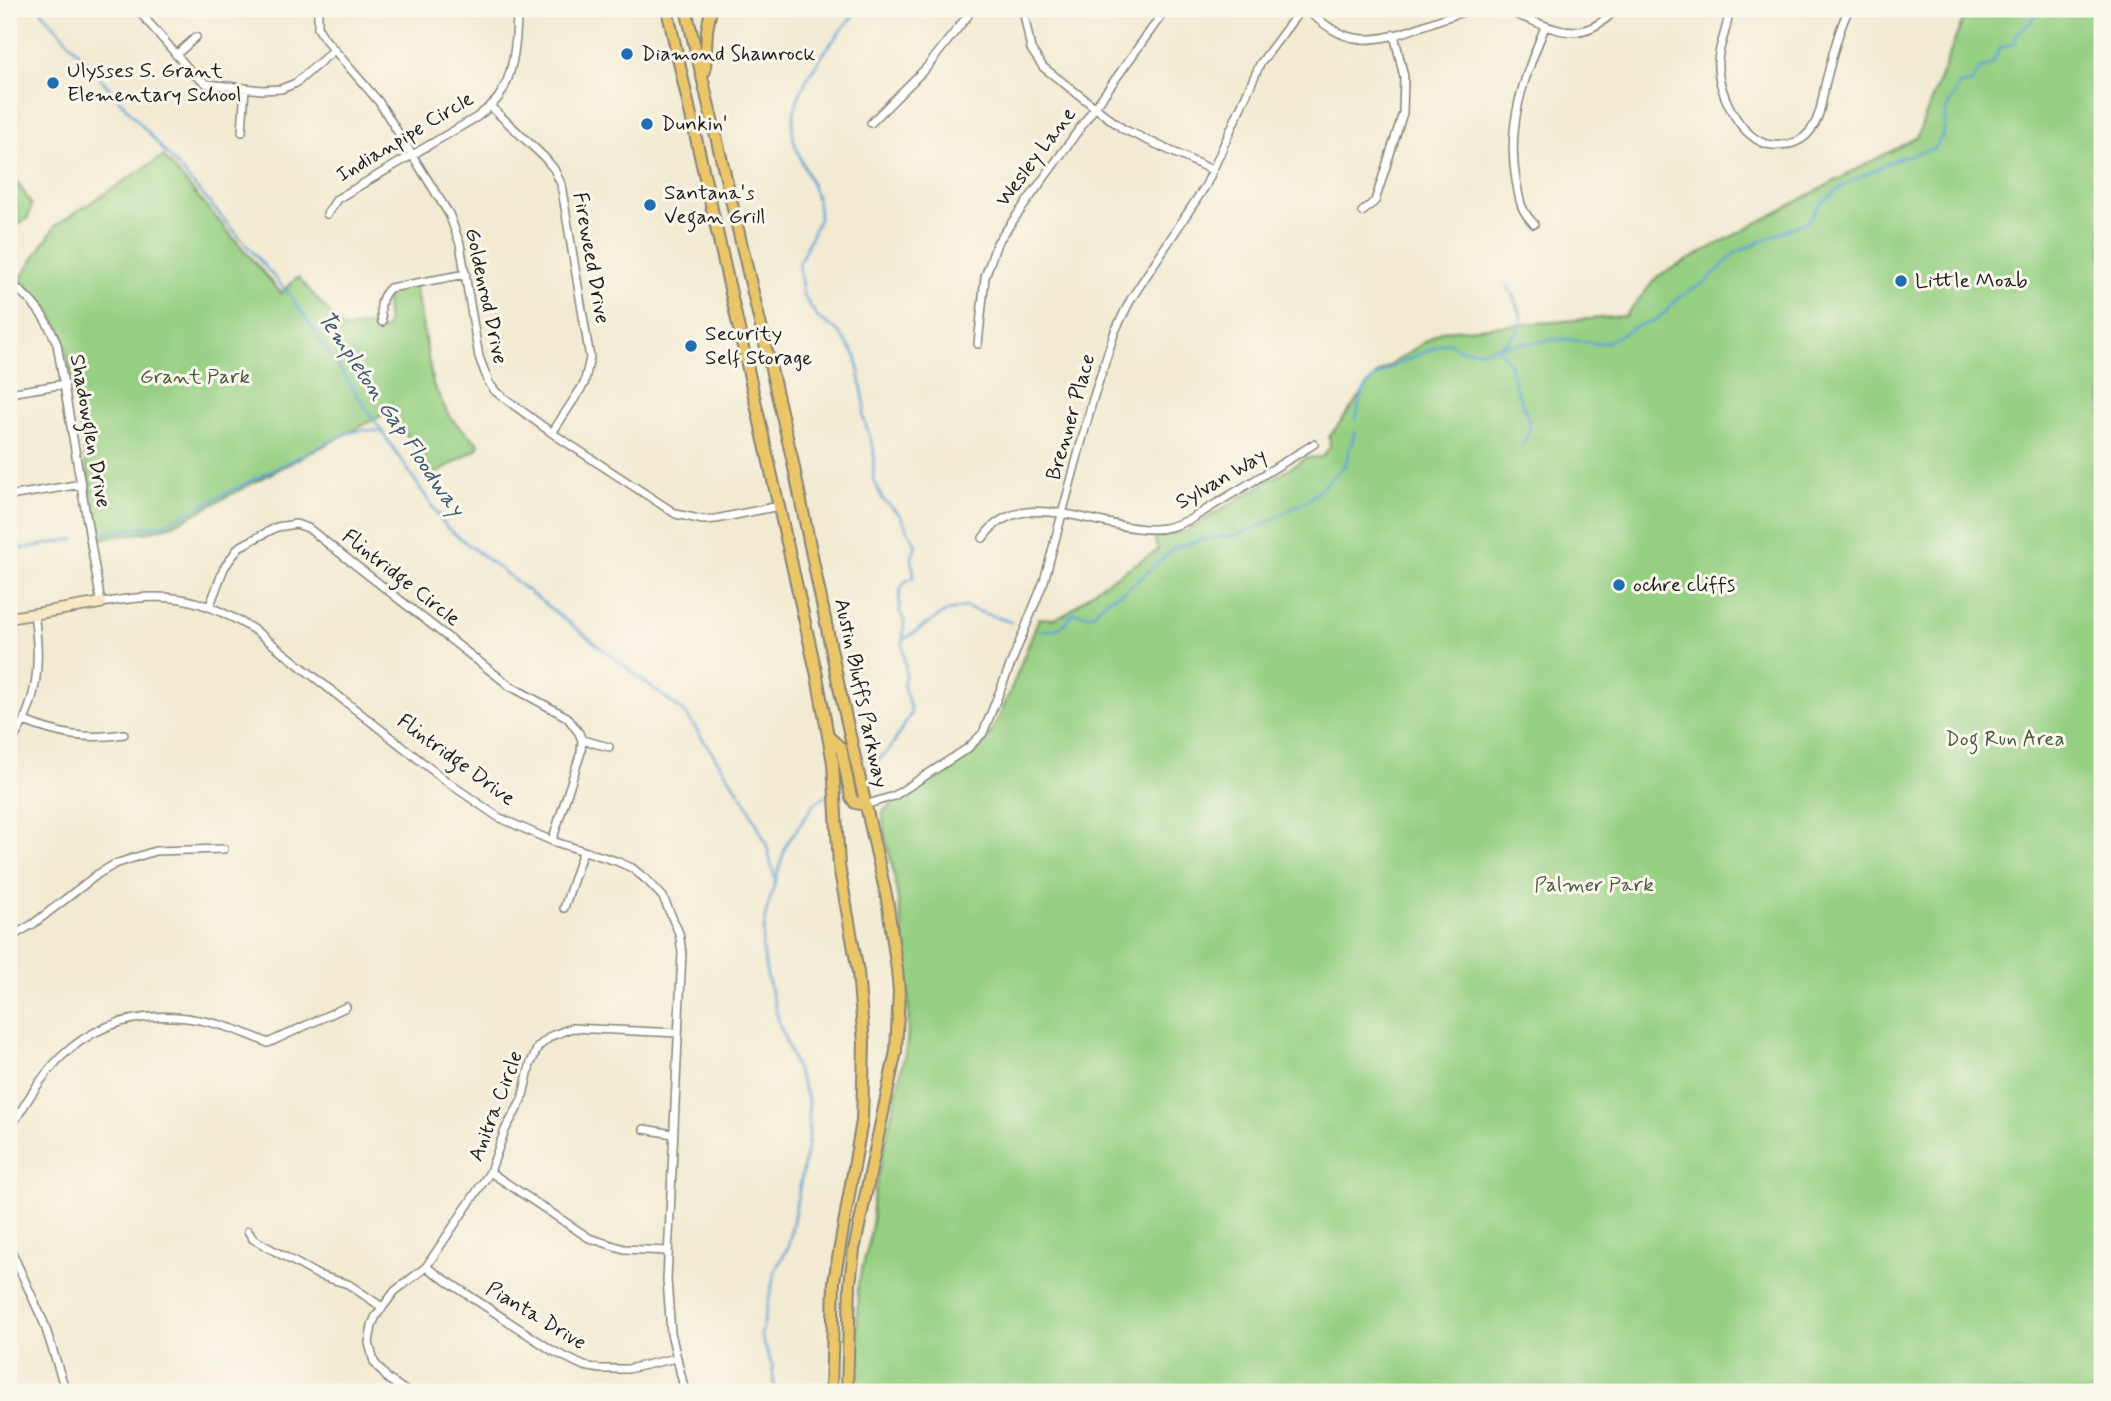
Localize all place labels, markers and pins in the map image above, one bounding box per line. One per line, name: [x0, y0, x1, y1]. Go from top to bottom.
place label: Diamond Shamrock: [641, 40, 815, 68]
marker: Diamond Shamrock: [619, 46, 635, 62]
place label: Ulysses S. Grant Elementary School: [67, 57, 242, 109]
marker: Ulysses S. Grant Elementary School: [45, 75, 61, 91]
place label: Dunkin': [661, 110, 728, 138]
marker: Dunkin': [639, 116, 655, 132]
place label: Santana's Vegan Grill: [664, 179, 766, 233]
marker: Santana's Vegan Grill: [642, 197, 658, 213]
place label: Little Moab: [1915, 267, 2027, 295]
marker: Little Moab: [1893, 273, 1909, 289]
place label: Security Self Storage: [705, 320, 812, 372]
marker: Security Self Storage: [683, 338, 699, 354]
place label: ochre cliffs: [1633, 571, 1735, 599]
marker: ochre cliffs: [1611, 577, 1627, 593]

